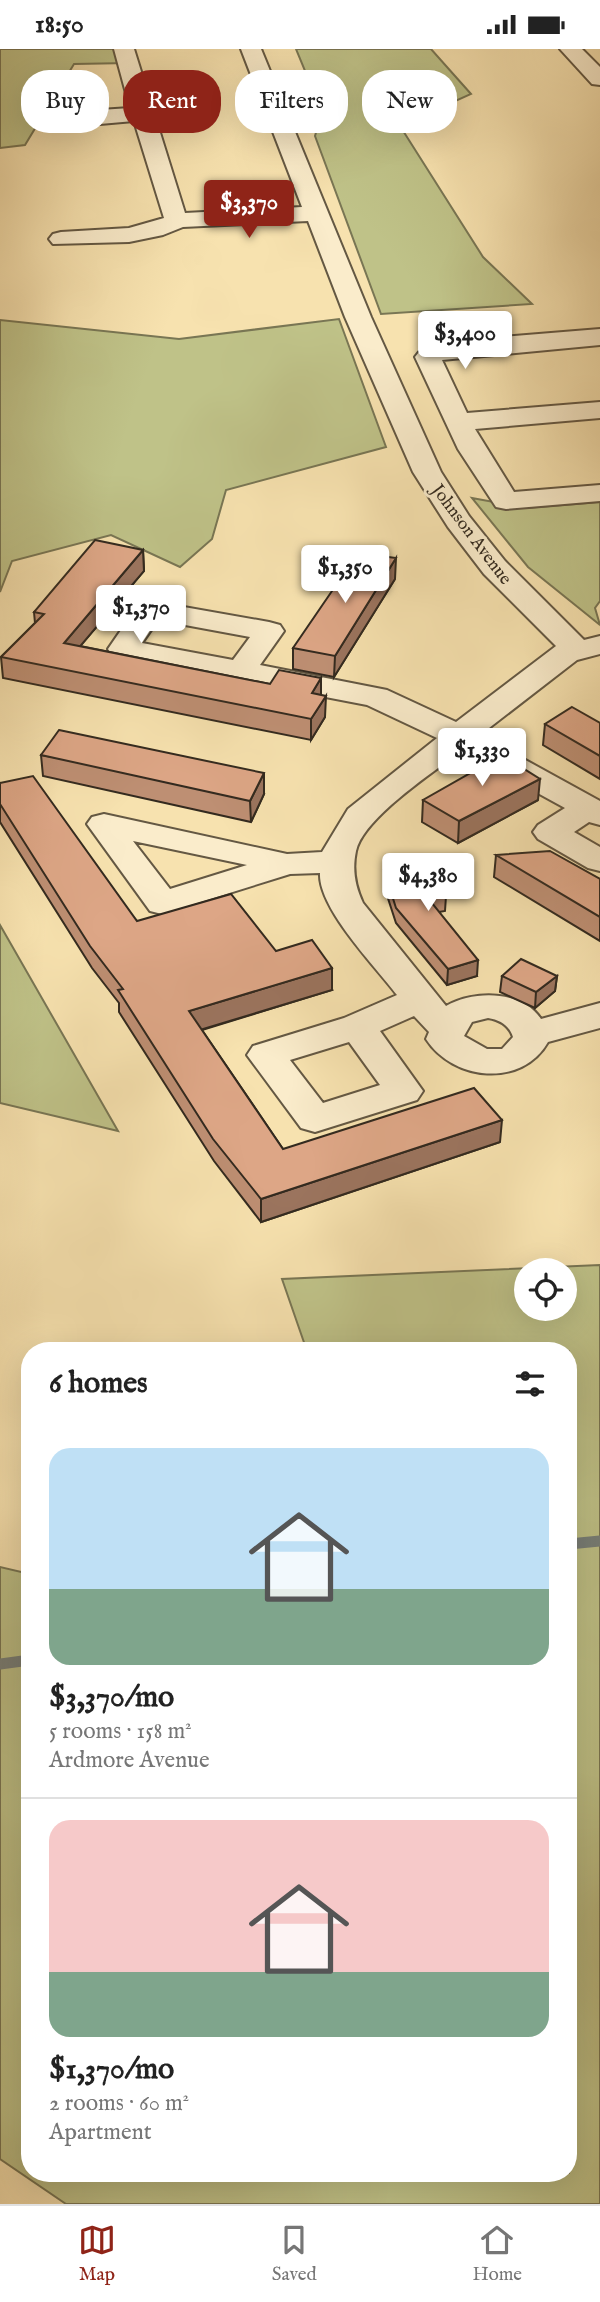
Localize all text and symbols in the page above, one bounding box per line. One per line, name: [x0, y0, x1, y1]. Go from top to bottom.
text: 18:50: [35, 8, 84, 41]
chip: Buy: [21, 70, 109, 133]
chip: Rent: [123, 70, 221, 133]
chip: Filters: [235, 70, 348, 133]
chip: New: [362, 70, 457, 133]
pin: $3,370: [192, 181, 306, 240]
text: $3,370: [220, 188, 278, 217]
pin: $3,400: [408, 311, 522, 371]
text: $3,400: [434, 319, 496, 348]
street label: Johnson Avenue: [424, 478, 516, 590]
pin: $1,350: [288, 545, 402, 605]
text: $1,350: [317, 553, 373, 582]
pin: $1,370: [84, 585, 198, 645]
text: $1,370: [112, 593, 170, 622]
pin: $1,330: [425, 729, 539, 788]
text: $1,330: [454, 736, 510, 765]
pin: $4,380: [371, 853, 485, 913]
text: $4,380: [398, 861, 458, 890]
map controls: [514, 1258, 577, 1321]
button: locate: [514, 1258, 577, 1321]
text: 6 homes: [49, 1365, 148, 1403]
icon: filters: [511, 1365, 549, 1403]
icon: home: [236, 1494, 362, 1620]
text: $3,370/mo: [49, 1679, 174, 1717]
text: 5 rooms · 158 m²: [49, 1717, 192, 1746]
text: Ardmore Avenue: [49, 1746, 210, 1775]
icon: home: [236, 1866, 362, 1992]
text: $1,370/mo: [49, 2051, 174, 2089]
text: 2 rooms · 60 m²: [49, 2089, 189, 2118]
text: Apartment: [49, 2118, 152, 2147]
tab: Map: [78, 2221, 116, 2287]
tab: Saved: [272, 2221, 317, 2287]
tab: Home: [472, 2221, 522, 2287]

